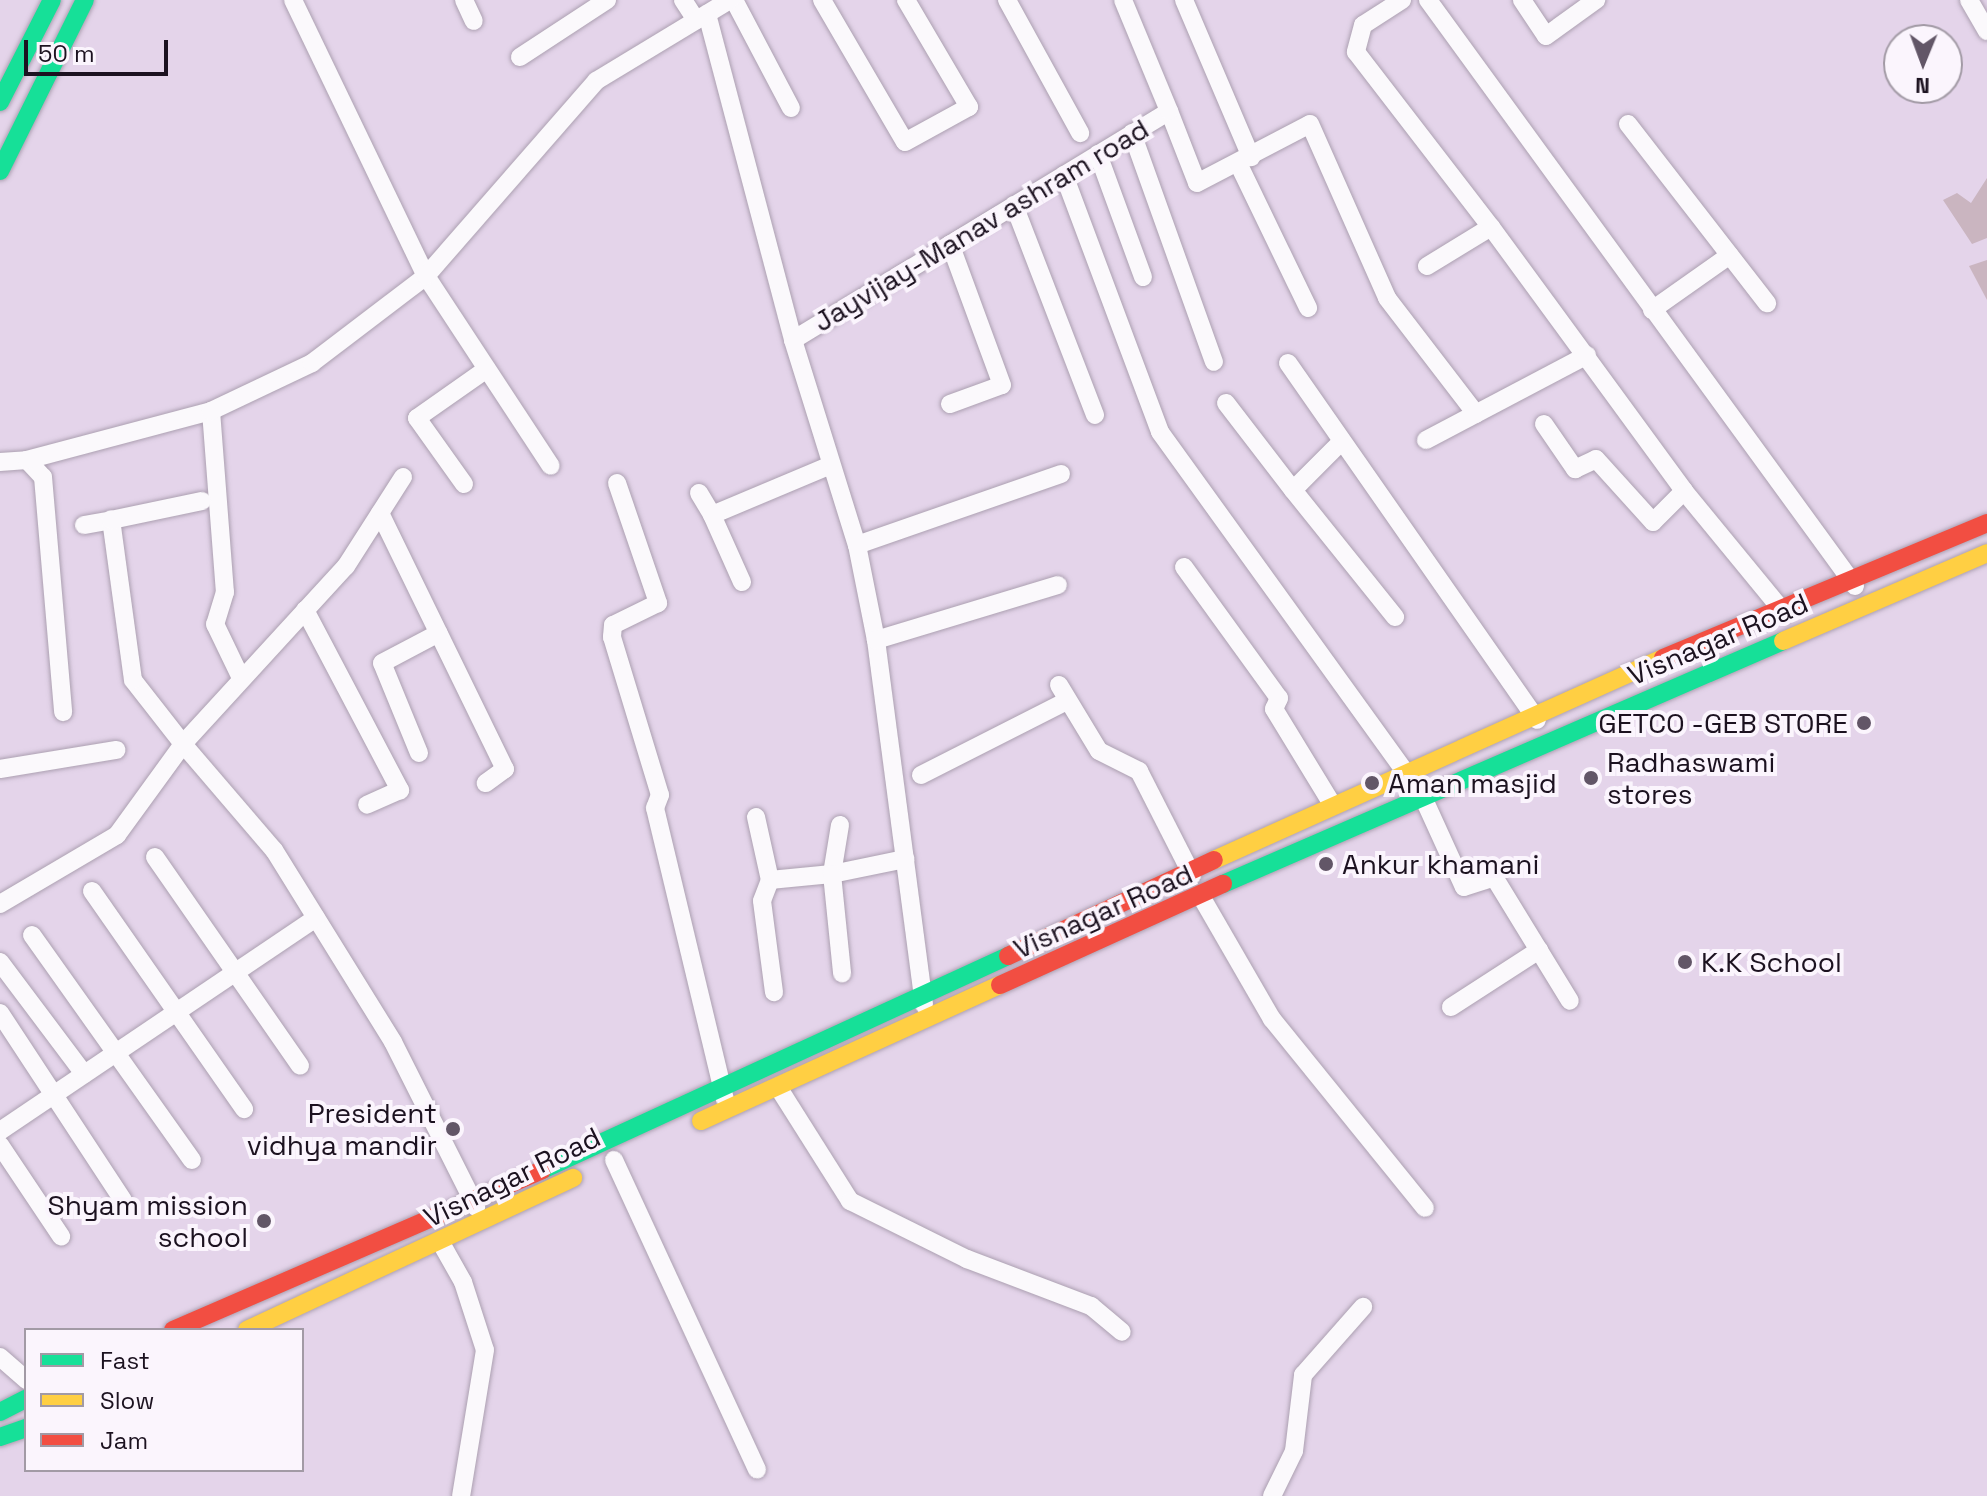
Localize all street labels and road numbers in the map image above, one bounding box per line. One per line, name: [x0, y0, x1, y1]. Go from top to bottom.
street label: Jayvijay-Manav ashram road: [807, 111, 1155, 339]
street label: Visnagar Road: [1623, 586, 1813, 692]
street label: Visnagar Road: [1008, 857, 1198, 965]
street label: Visnagar Road: [418, 1120, 606, 1234]

